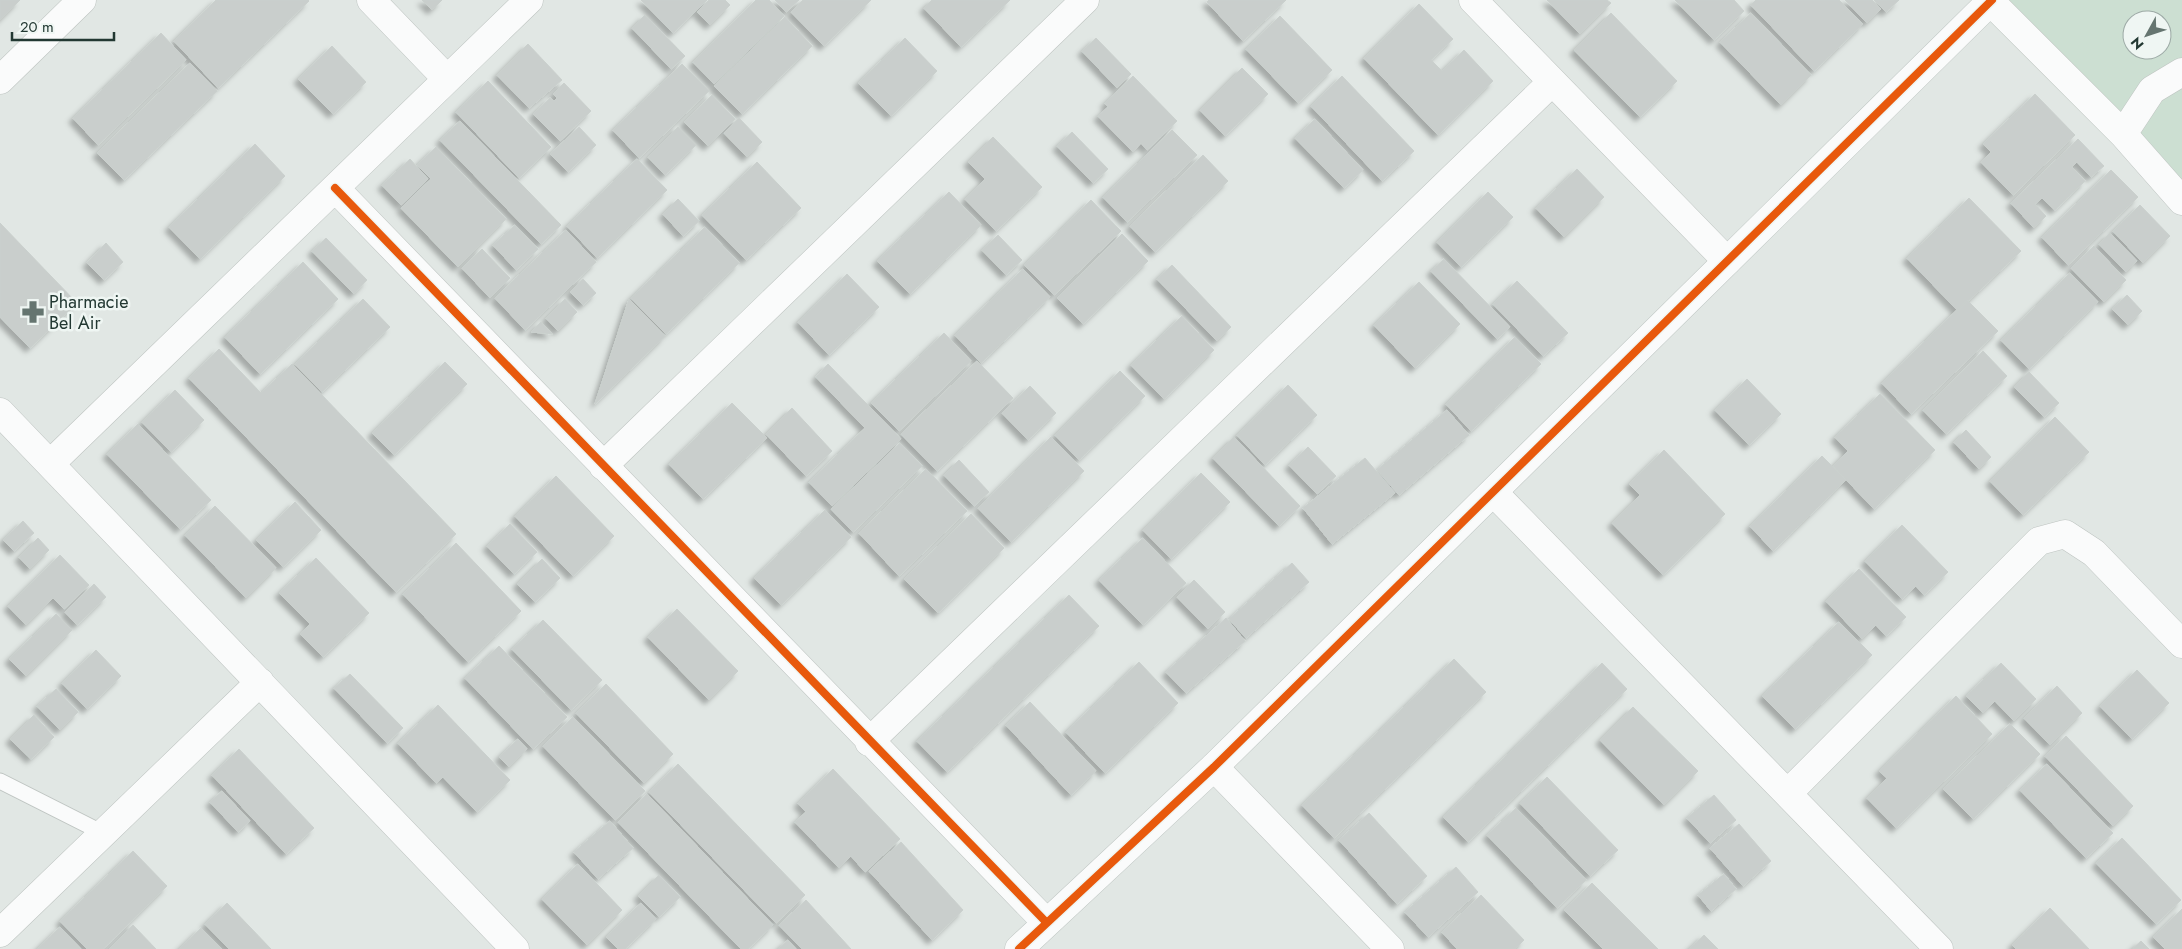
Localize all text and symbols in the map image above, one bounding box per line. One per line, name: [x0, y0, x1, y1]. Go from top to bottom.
scale bar: [12, 10, 115, 42]
north arrow: [2122, 10, 2172, 60]
text: 20 m: [20, 16, 54, 38]
text: N: [2126, 33, 2148, 54]
place label: Pharmacie Bel Air: [49, 289, 128, 336]
pharmacy icon: Pharmacie Bel Air: [20, 299, 46, 325]

